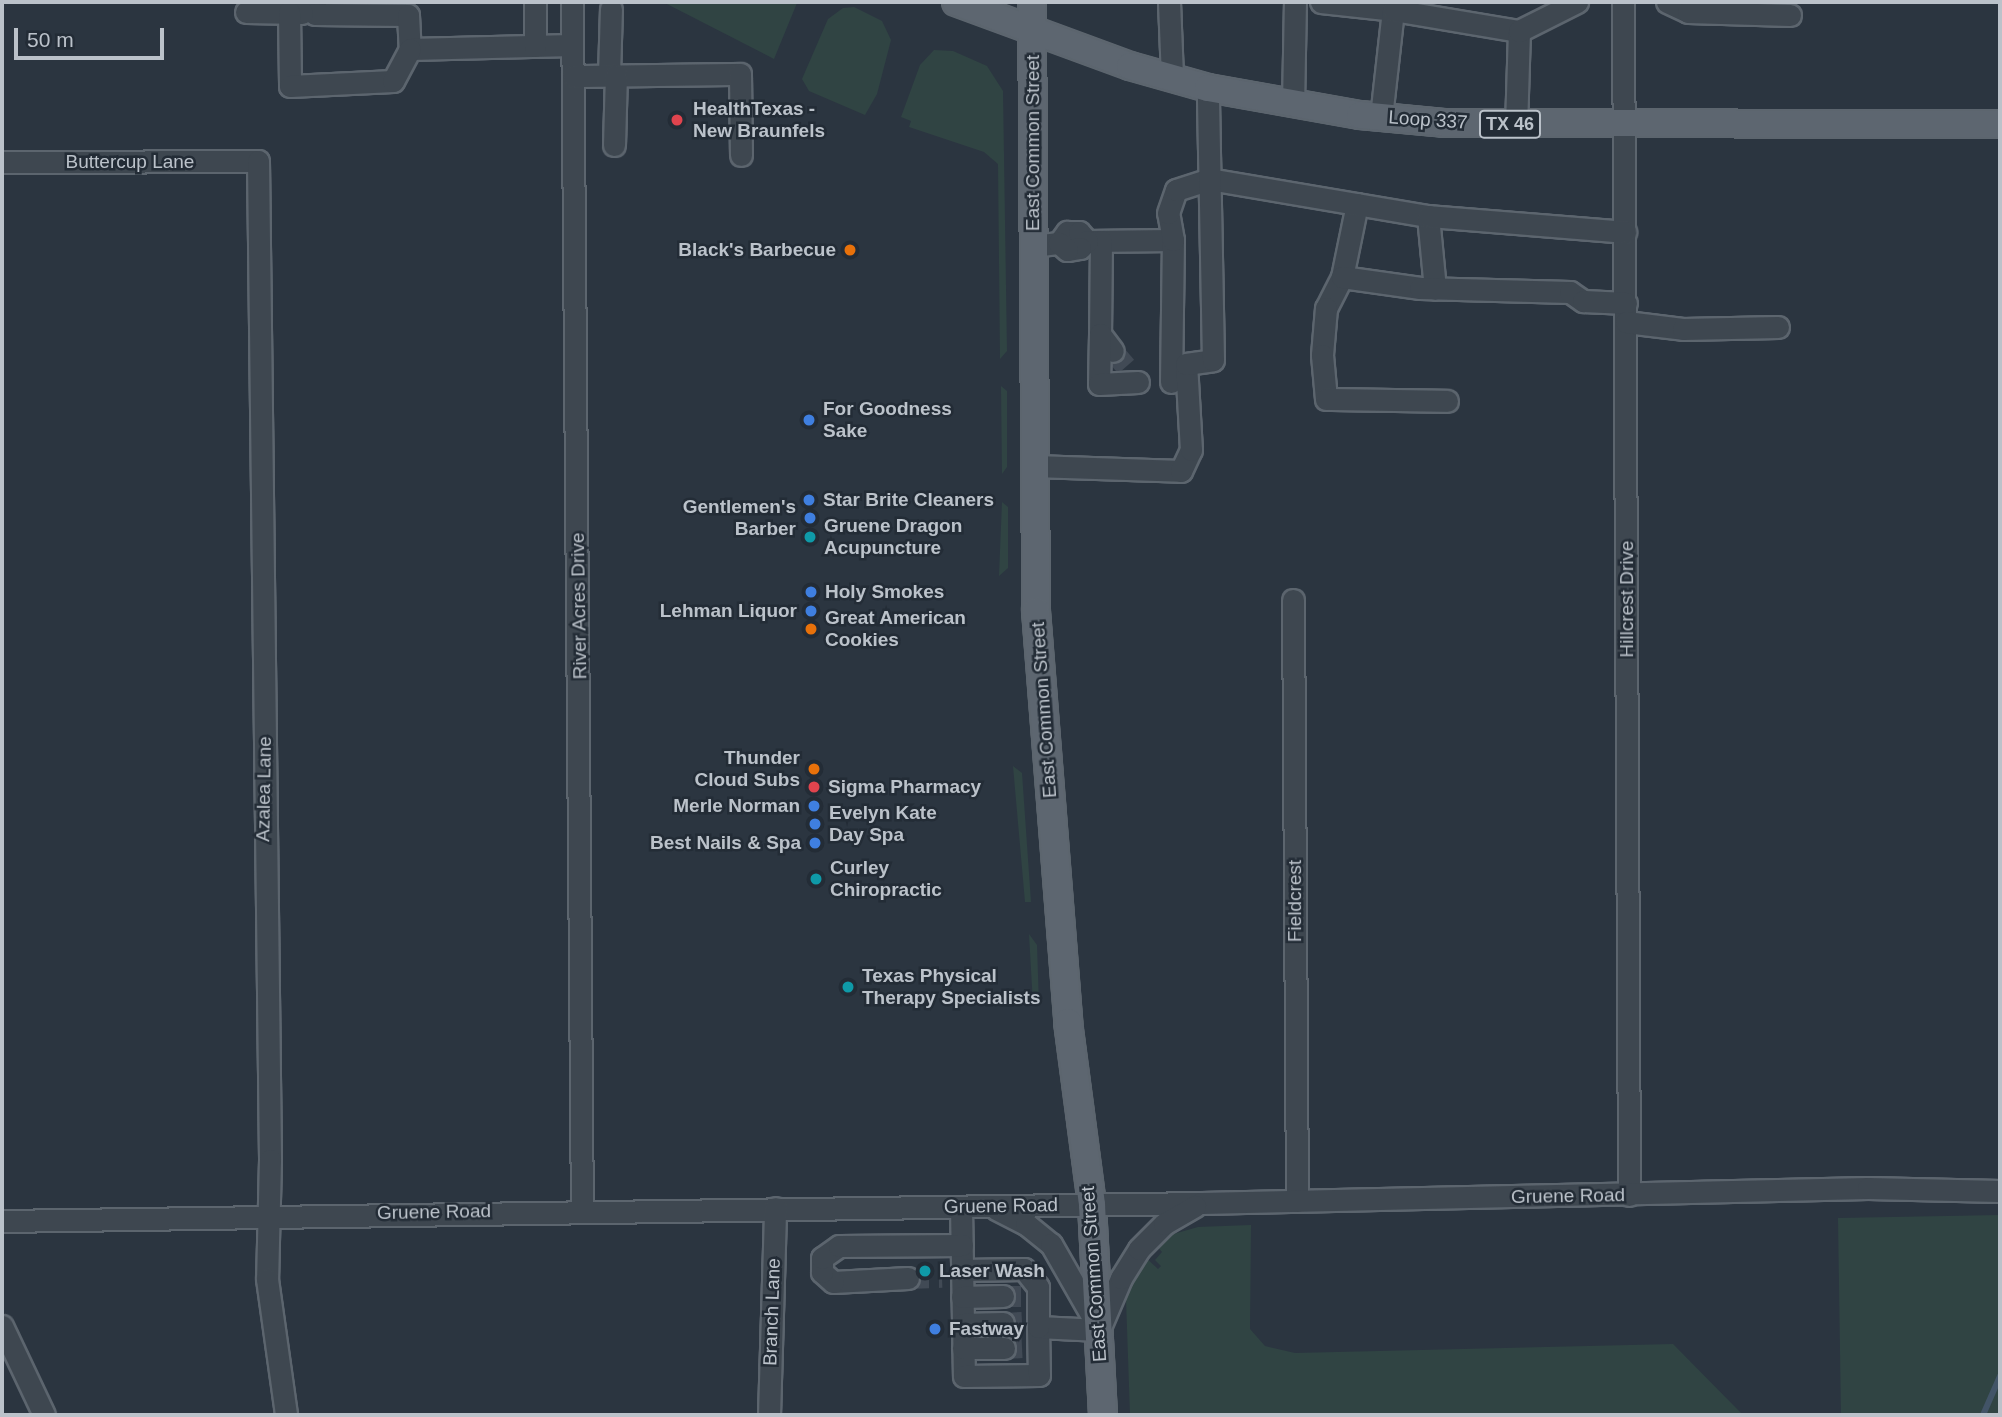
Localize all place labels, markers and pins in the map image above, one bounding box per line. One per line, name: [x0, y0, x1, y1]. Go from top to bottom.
place label: HealthTexas - New Braunfels: [693, 98, 825, 142]
marker: HealthTexas - New Braunfels: [667, 110, 687, 130]
place label: Black's Barbecue: [678, 239, 836, 261]
marker: Black's Barbecue: [842, 242, 858, 258]
place label: For Goodness Sake: [823, 398, 952, 442]
marker: For Goodness Sake: [801, 412, 817, 428]
place label: Star Brite Cleaners: [823, 489, 994, 511]
marker: Star Brite Cleaners: [801, 492, 817, 508]
place label: Gentlemen's Barber: [683, 496, 796, 540]
marker: Gentlemen's Barber: [802, 510, 818, 526]
place label: Gruene Dragon Acupuncture: [824, 515, 962, 559]
marker: Gruene Dragon Acupuncture: [802, 529, 818, 545]
place label: Holy Smokes: [825, 581, 944, 603]
marker: Holy Smokes: [803, 584, 819, 600]
place label: Lehman Liquor: [660, 600, 797, 622]
marker: Lehman Liquor: [803, 603, 819, 619]
place label: Great American Cookies: [825, 607, 967, 651]
marker: Great American Cookies: [803, 621, 819, 637]
place label: Thunder Cloud Subs: [694, 747, 800, 791]
marker: Thunder Cloud Subs: [806, 761, 822, 777]
place label: Sigma Pharmacy: [828, 776, 981, 798]
marker: Sigma Pharmacy: [806, 779, 822, 795]
place label: Merle Norman: [673, 795, 800, 817]
marker: Merle Norman: [806, 798, 822, 814]
place label: Evelyn Kate Day Spa: [829, 802, 937, 846]
marker: Evelyn Kate Day Spa: [807, 816, 823, 832]
place label: Best Nails & Spa: [650, 832, 801, 854]
marker: Best Nails & Spa: [807, 835, 823, 851]
place label: Curley Chiropractic: [830, 857, 942, 901]
marker: Curley Chiropractic: [808, 871, 824, 887]
place label: Texas Physical Therapy Specialists: [862, 965, 1040, 1009]
marker: Texas Physical Therapy Specialists: [840, 979, 856, 995]
place label: Laser Wash: [939, 1260, 1045, 1282]
marker: Laser Wash: [917, 1263, 933, 1279]
place label: Fastway: [949, 1318, 1024, 1340]
marker: Fastway: [927, 1321, 943, 1337]

